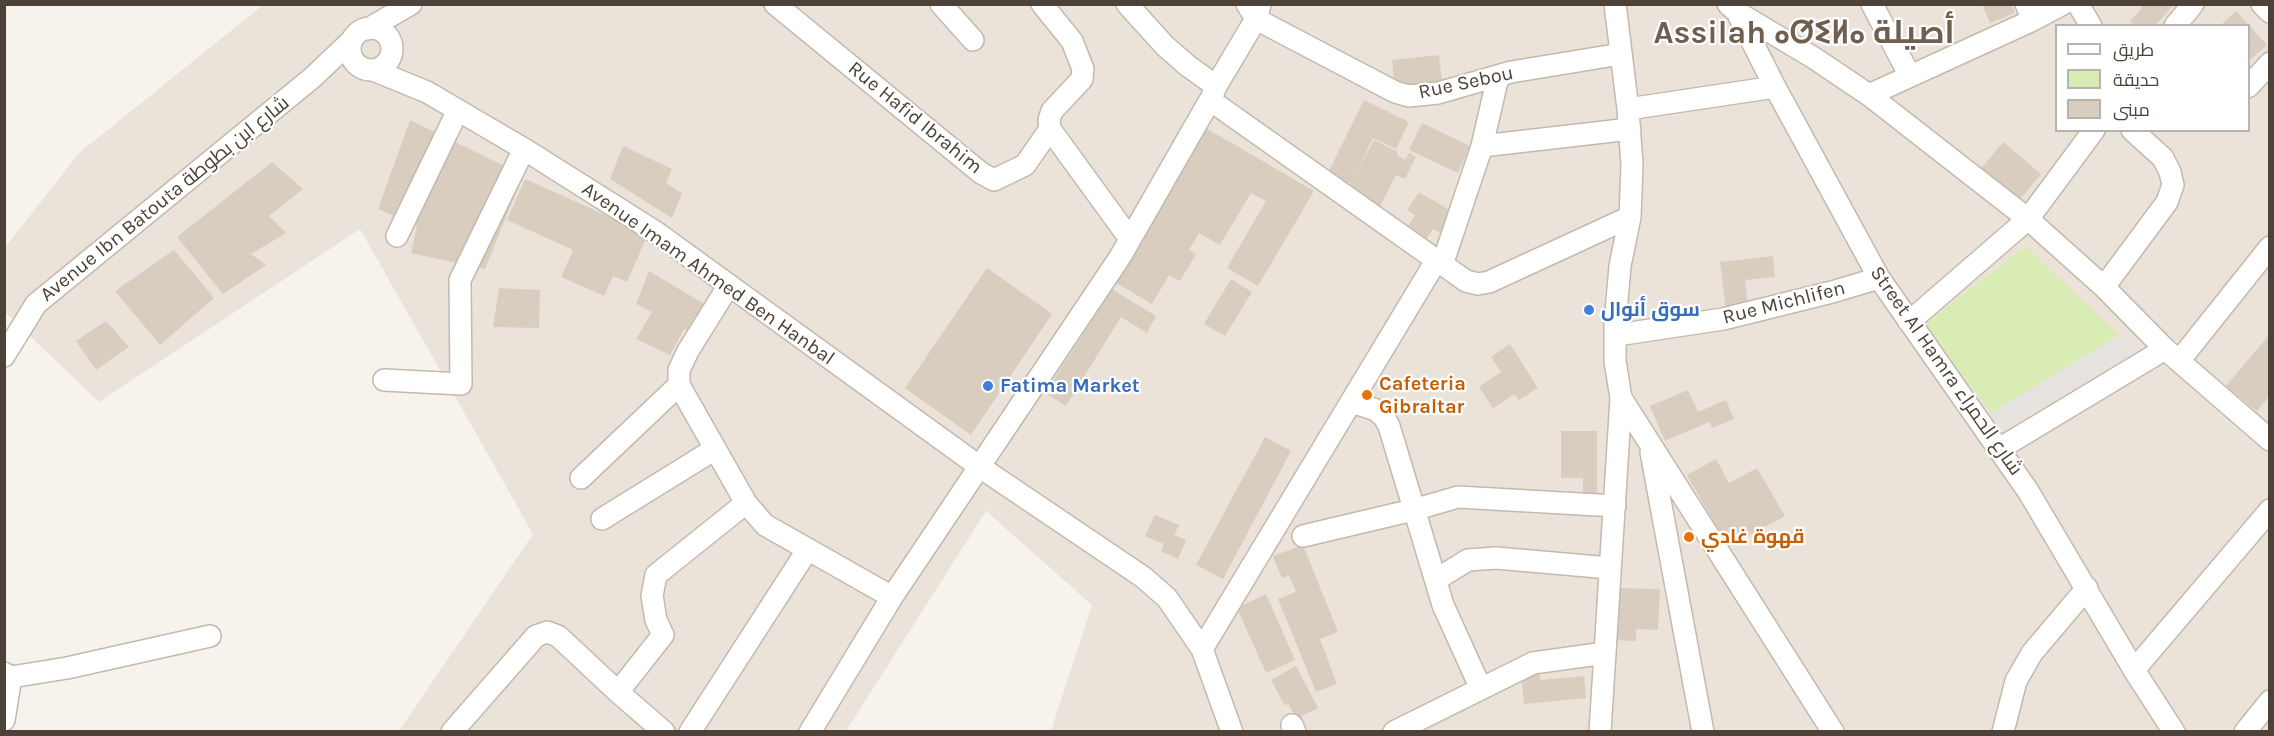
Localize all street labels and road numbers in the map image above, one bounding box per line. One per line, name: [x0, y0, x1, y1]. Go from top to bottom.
street label: Rue Hafid Ibrahim: [843, 57, 987, 179]
street label: Rue Sebou: [1416, 61, 1516, 105]
street label: Avenue Ibn Batouta شارع ابن بطوطة: [36, 91, 294, 307]
street label: Avenue Imam Ahmed Ben Hanbal: [577, 177, 839, 371]
street label: Street Al Hamra شارع الحمراء: [1865, 262, 2027, 480]
street label: Rue Michlifen: [1720, 276, 1848, 330]

